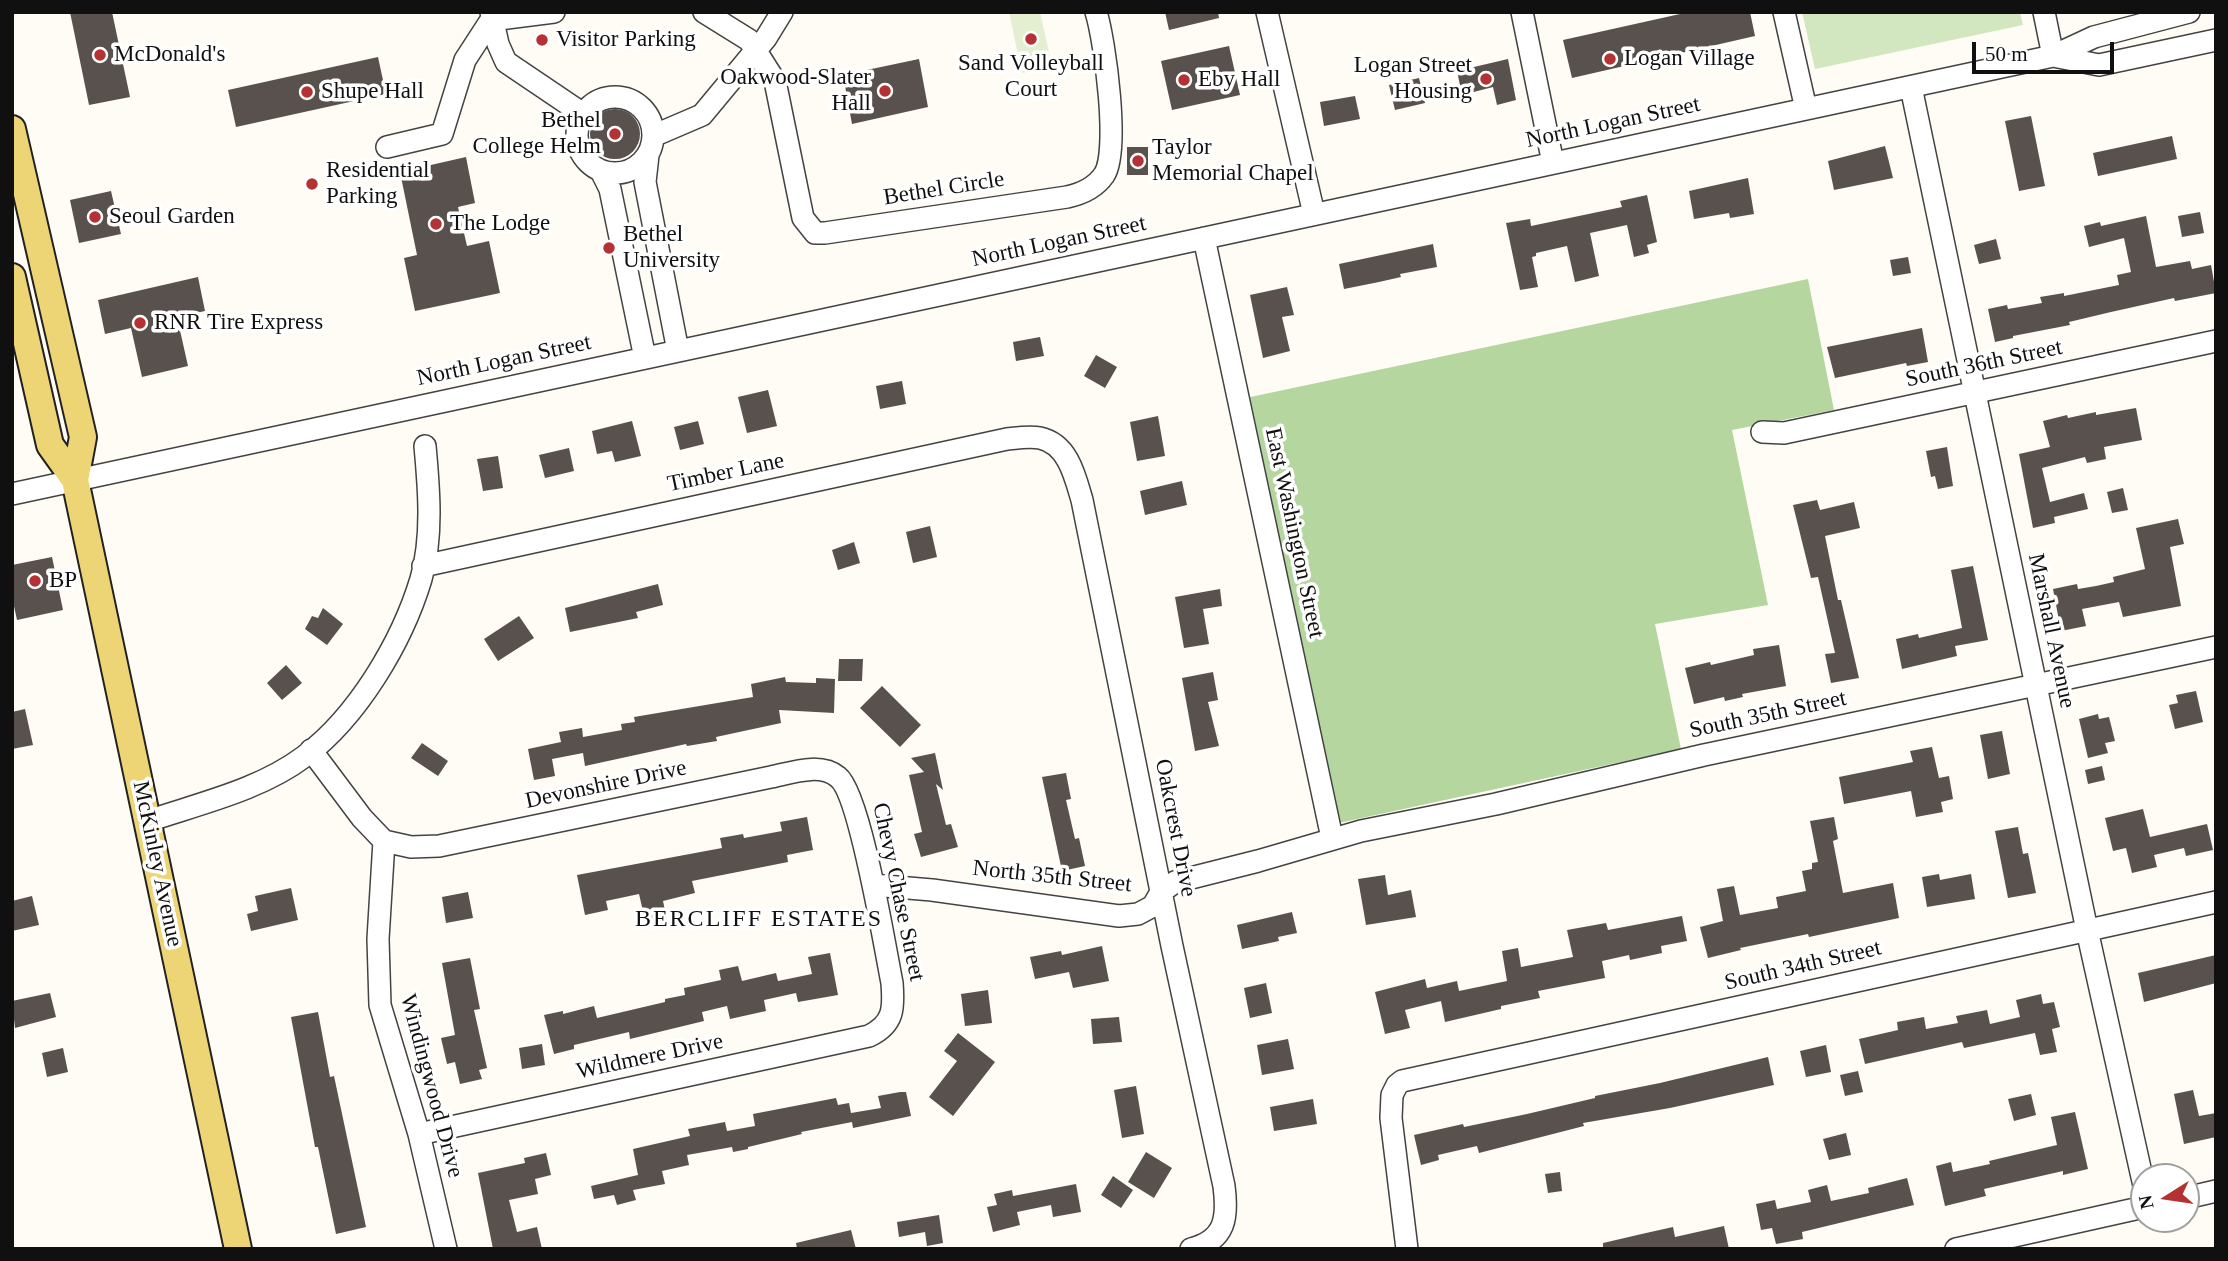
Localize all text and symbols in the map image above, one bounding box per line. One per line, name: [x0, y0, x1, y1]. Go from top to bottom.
place label: Visitor Parking: [556, 26, 696, 54]
scale bar: [1976, 28, 2118, 72]
marker: Sand Volleyball Court: [1023, 31, 1039, 47]
marker: Visitor Parking: [534, 32, 550, 48]
place label: McDonald's: [114, 41, 225, 69]
text: 50 m: [1985, 42, 2028, 66]
place label: Logan Village: [1624, 45, 1755, 73]
marker: McDonald's: [92, 47, 108, 63]
place label: Sand Volleyball Court: [958, 50, 1104, 104]
marker: Logan Village: [1602, 51, 1618, 67]
place label: Logan Street Housing: [1354, 52, 1472, 106]
place label: Oakwood-Slater Hall: [720, 64, 871, 118]
place label: Eby Hall: [1198, 66, 1280, 94]
marker: Logan Street Housing: [1478, 71, 1494, 87]
marker: Eby Hall: [1176, 72, 1192, 88]
place label: Shupe Hall: [321, 78, 424, 106]
marker: Oakwood-Slater Hall: [877, 83, 893, 99]
marker: Shupe Hall: [299, 84, 315, 100]
street label: North Logan Street: [1523, 91, 1703, 155]
place label: Bethel College Helm: [473, 107, 601, 161]
marker: Bethel College Helm: [607, 126, 623, 142]
place label: Taylor Memorial Chapel: [1152, 134, 1314, 188]
marker: Taylor Memorial Chapel: [1130, 153, 1146, 169]
place label: Residential Parking: [326, 157, 429, 211]
street label: Bethel Circle: [882, 166, 1006, 212]
marker: Residential Parking: [304, 176, 320, 192]
place label: Seoul Garden: [109, 203, 235, 231]
marker: Seoul Garden: [87, 209, 103, 225]
place label: The Lodge: [450, 210, 550, 238]
street label: North Logan Street: [969, 210, 1149, 274]
marker: The Lodge: [428, 216, 444, 232]
place label: Bethel University: [623, 221, 720, 275]
marker: Bethel University: [601, 240, 617, 256]
place label: RNR Tire Express: [154, 309, 323, 337]
marker: RNR Tire Express: [132, 315, 148, 331]
street label: North Logan Street: [414, 329, 594, 393]
street label: South 36th Street: [1903, 334, 2065, 394]
street label: East Washington Street: [1258, 425, 1330, 641]
street label: Timber Lane: [665, 447, 787, 499]
street label: Marshall Avenue: [2021, 551, 2081, 711]
place label: BP: [49, 567, 77, 595]
marker: BP: [27, 573, 43, 589]
street label: South 35th Street: [1687, 685, 1849, 745]
street label: Devonshire Drive: [523, 754, 689, 816]
street label: Oakcrest Drive: [1148, 757, 1202, 899]
street label: McKinley Avenue: [126, 779, 188, 949]
street label: Chevy Chase Street: [866, 800, 930, 984]
street label: North 35th Street: [971, 855, 1133, 899]
district label: BERCLIFF ESTATES: [637, 906, 881, 934]
street label: South 34th Street: [1722, 935, 1884, 997]
street label: Windingwood Drive: [393, 991, 469, 1181]
street label: Wildmere Drive: [574, 1028, 726, 1086]
north arrow: [2130, 1163, 2200, 1233]
text: N: [2134, 1193, 2158, 1211]

